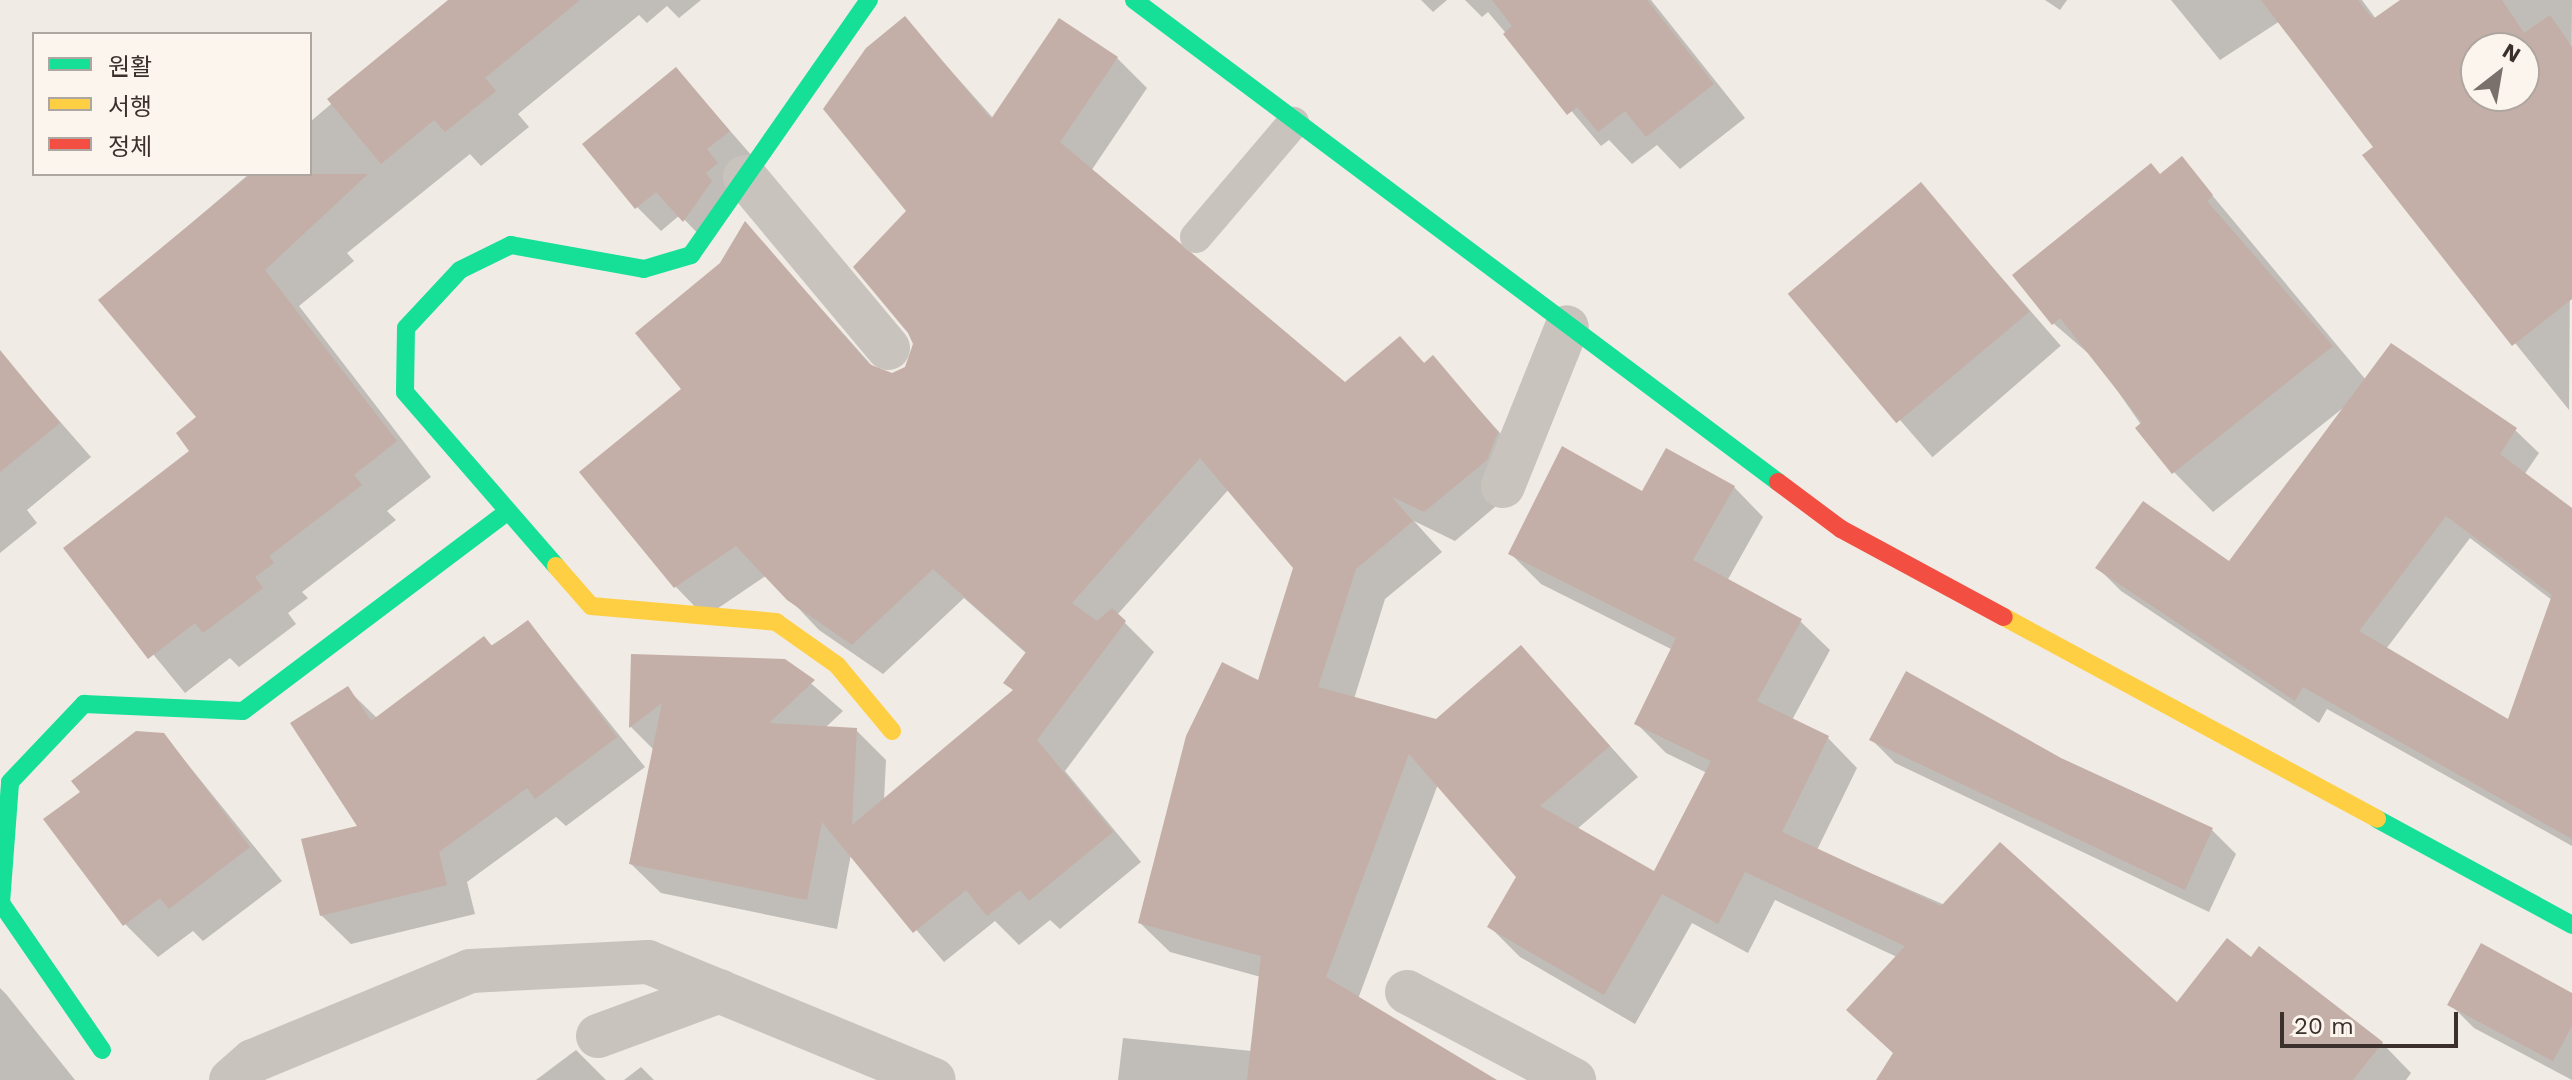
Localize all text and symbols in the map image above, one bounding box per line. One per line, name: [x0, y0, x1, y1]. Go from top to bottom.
legend: [32, 32, 312, 176]
north arrow: [2460, 32, 2540, 112]
text: N: [2498, 38, 2525, 68]
text: 원활: [108, 53, 152, 81]
text: 서행: [108, 93, 152, 121]
text: 정체: [108, 133, 152, 161]
scale bar: [2284, 996, 2462, 1046]
text: 20 m: [2294, 1012, 2354, 1040]

